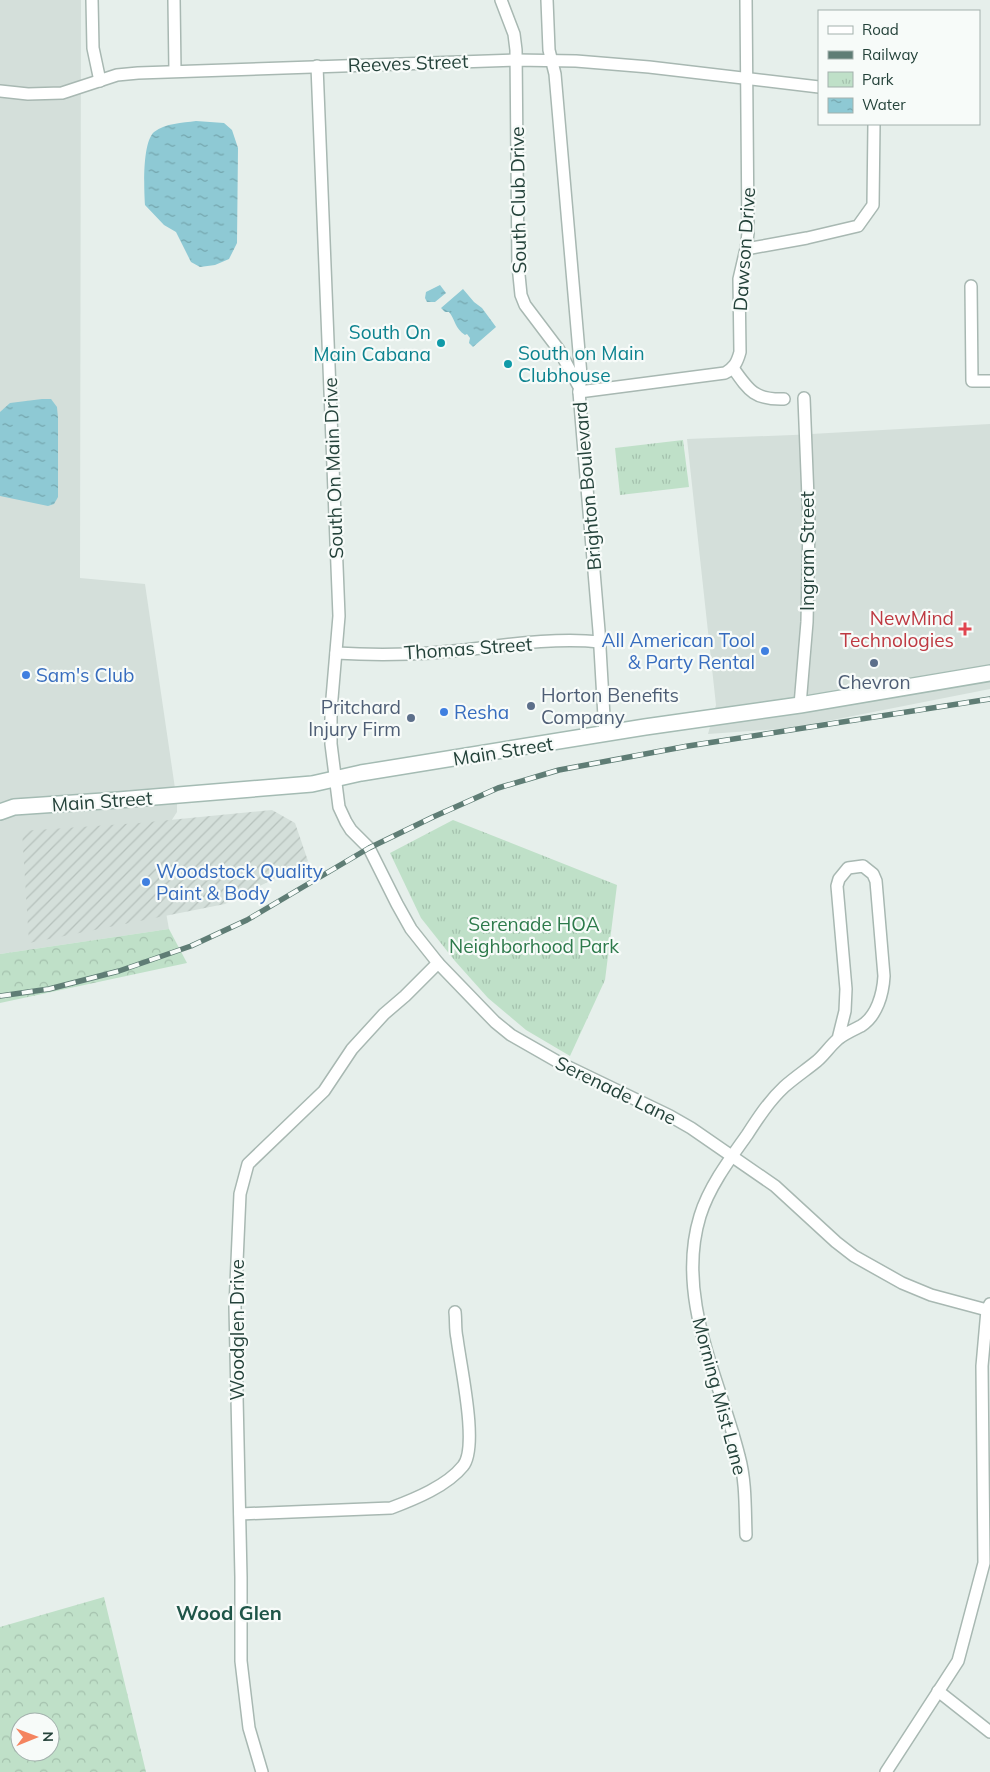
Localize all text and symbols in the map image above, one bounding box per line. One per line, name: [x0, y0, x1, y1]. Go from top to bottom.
legend: [818, 10, 980, 125]
text: Road: [862, 20, 899, 39]
text: Railway: [862, 45, 918, 64]
street label: Reeves Street: [347, 49, 469, 77]
text: Park: [862, 70, 894, 89]
text: Water: [862, 95, 906, 114]
street label: South Club Drive: [505, 126, 531, 274]
street label: Dawson Drive: [728, 186, 760, 312]
place label: South On Main Cabana: [313, 320, 431, 366]
marker: South On Main Cabana: [435, 337, 447, 349]
place label: South on Main Clubhouse: [518, 341, 645, 387]
marker: South on Main Clubhouse: [502, 358, 514, 370]
street label: South On Main Drive: [318, 377, 348, 559]
street label: Brighton Boulevard: [568, 401, 606, 571]
street label: Ingram Street: [795, 491, 819, 611]
place label: NewMind Technologies: [840, 606, 954, 652]
marker: NewMind Technologies: [958, 622, 972, 636]
place label: All American Tool & Party Rental: [602, 628, 755, 674]
street label: Thomas Street: [403, 632, 533, 664]
marker: All American Tool & Party Rental: [759, 645, 771, 657]
marker: Chevron: [868, 657, 880, 669]
place label: Sam's Club: [36, 663, 134, 687]
marker: Sam's Club: [20, 669, 32, 681]
place label: Chevron: [837, 670, 911, 694]
place label: Horton Benefits Company: [541, 683, 679, 729]
place label: Pritchard Injury Firm: [308, 695, 401, 741]
place label: Resha: [454, 700, 509, 724]
marker: Horton Benefits Company: [525, 700, 537, 712]
marker: Resha: [438, 706, 450, 718]
marker: Pritchard Injury Firm: [405, 712, 417, 724]
street label: Main Street: [451, 731, 555, 771]
street label: Main Street: [51, 785, 153, 816]
place label: Woodstock Quality Paint & Body: [156, 859, 323, 905]
marker: Woodstock Quality Paint & Body: [140, 876, 152, 888]
park label: Serenade HOA Neighborhood Park: [449, 912, 619, 958]
street label: Serenade Lane: [552, 1050, 680, 1130]
street label: Woodglen Drive: [225, 1259, 249, 1401]
street label: Morning Mist Lane: [687, 1315, 753, 1477]
district label: Wood Glen: [176, 1600, 282, 1625]
north arrow: [10, 1712, 60, 1762]
text: N: [39, 1731, 57, 1742]

